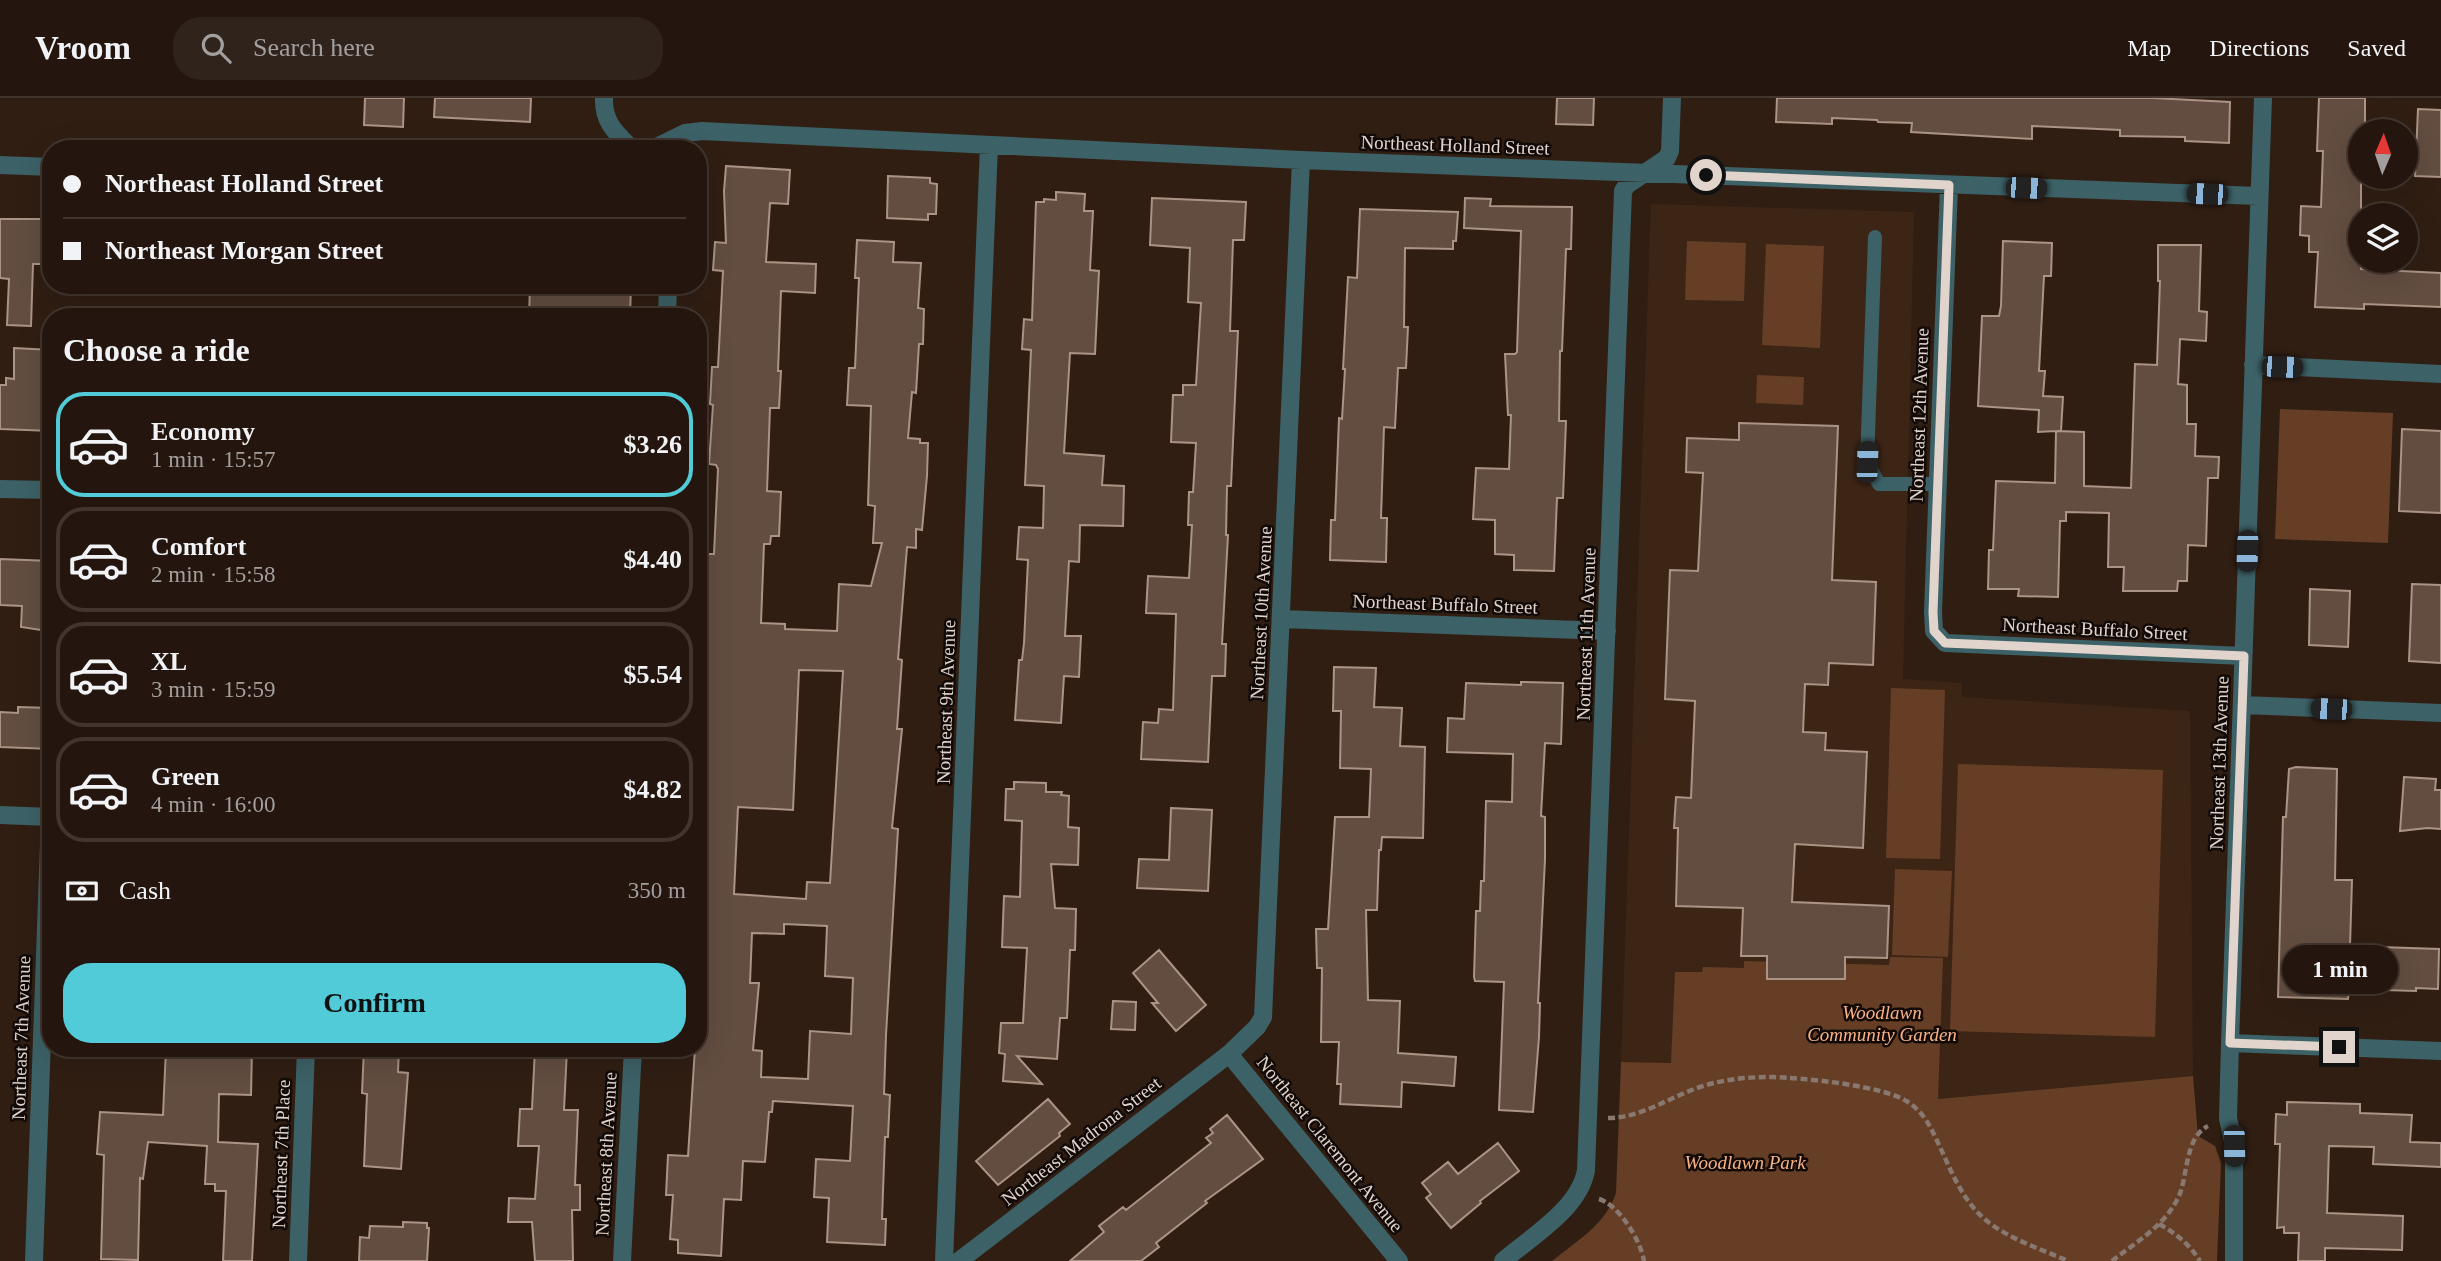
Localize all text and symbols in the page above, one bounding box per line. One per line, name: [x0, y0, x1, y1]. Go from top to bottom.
search box: [173, 17, 663, 80]
icon: search: [197, 29, 235, 67]
text: Vroom: [35, 30, 131, 66]
text: Search here: [253, 33, 375, 62]
text: Map: [2127, 35, 2171, 61]
text: Directions: [2209, 35, 2309, 61]
text: Saved: [2347, 35, 2406, 61]
north arrow: [2348, 119, 2418, 189]
map controls: [2348, 119, 2418, 273]
street label: Northeast Holland Street: [1360, 131, 1550, 159]
route start: [1690, 159, 1722, 191]
text: Northeast Holland Street: [105, 169, 383, 198]
car: [2005, 177, 2048, 199]
car: [2186, 183, 2229, 205]
button: layers: [2348, 203, 2418, 273]
text: Northeast Morgan Street: [105, 236, 383, 265]
street label: Northeast 12th Avenue: [1905, 328, 1933, 502]
text: Choose a ride: [63, 332, 250, 368]
car: [2261, 356, 2304, 378]
icon: car: [67, 413, 130, 476]
text: Economy: [151, 417, 255, 446]
text: $3.26: [624, 430, 682, 459]
car: [1856, 441, 1879, 483]
text: 1 min · 15:57: [151, 447, 276, 472]
street label: Northeast 10th Avenue: [1246, 526, 1276, 700]
icon: car: [67, 528, 130, 591]
car: [2236, 530, 2259, 572]
text: Comfort: [151, 532, 246, 561]
text: $4.40: [624, 545, 682, 574]
street label: Northeast 11th Avenue: [1572, 547, 1600, 721]
text: 2 min · 15:58: [151, 562, 276, 587]
street label: Northeast Buffalo Street: [1352, 590, 1539, 618]
street label: Northeast Buffalo Street: [2002, 614, 2189, 644]
street label: Northeast 9th Avenue: [933, 620, 959, 784]
icon: car: [67, 643, 130, 706]
text: XL: [151, 647, 187, 676]
text: $5.54: [624, 660, 682, 689]
street label: Northeast 13th Avenue: [2205, 676, 2233, 850]
text: 3 min · 15:59: [151, 677, 276, 702]
car: [2310, 698, 2353, 720]
icon: car: [67, 758, 130, 821]
text: Green: [151, 762, 220, 791]
text: $4.82: [624, 775, 682, 804]
text: 4 min · 16:00: [151, 792, 276, 817]
icon: cash: [63, 872, 101, 910]
text: Cash: [119, 876, 171, 905]
text: 350 m: [628, 878, 686, 903]
callout: 1 min: [2281, 946, 2397, 995]
street label: Northeast 7th Avenue: [8, 956, 34, 1120]
text: 1 min: [2312, 957, 2368, 982]
button: Confirm: [63, 963, 686, 1043]
park label: Woodlawn Community Garden: [1807, 1002, 1957, 1045]
route end: [2323, 1031, 2355, 1063]
street label: Northeast Claremont Avenue: [1253, 1052, 1407, 1236]
street label: Northeast 8th Avenue: [591, 1071, 621, 1237]
street label: Northeast Madrona Street: [997, 1072, 1165, 1210]
street label: Northeast 7th Place: [268, 1079, 294, 1229]
car: [2224, 1125, 2245, 1167]
park label: Woodlawn Park: [1684, 1152, 1806, 1173]

